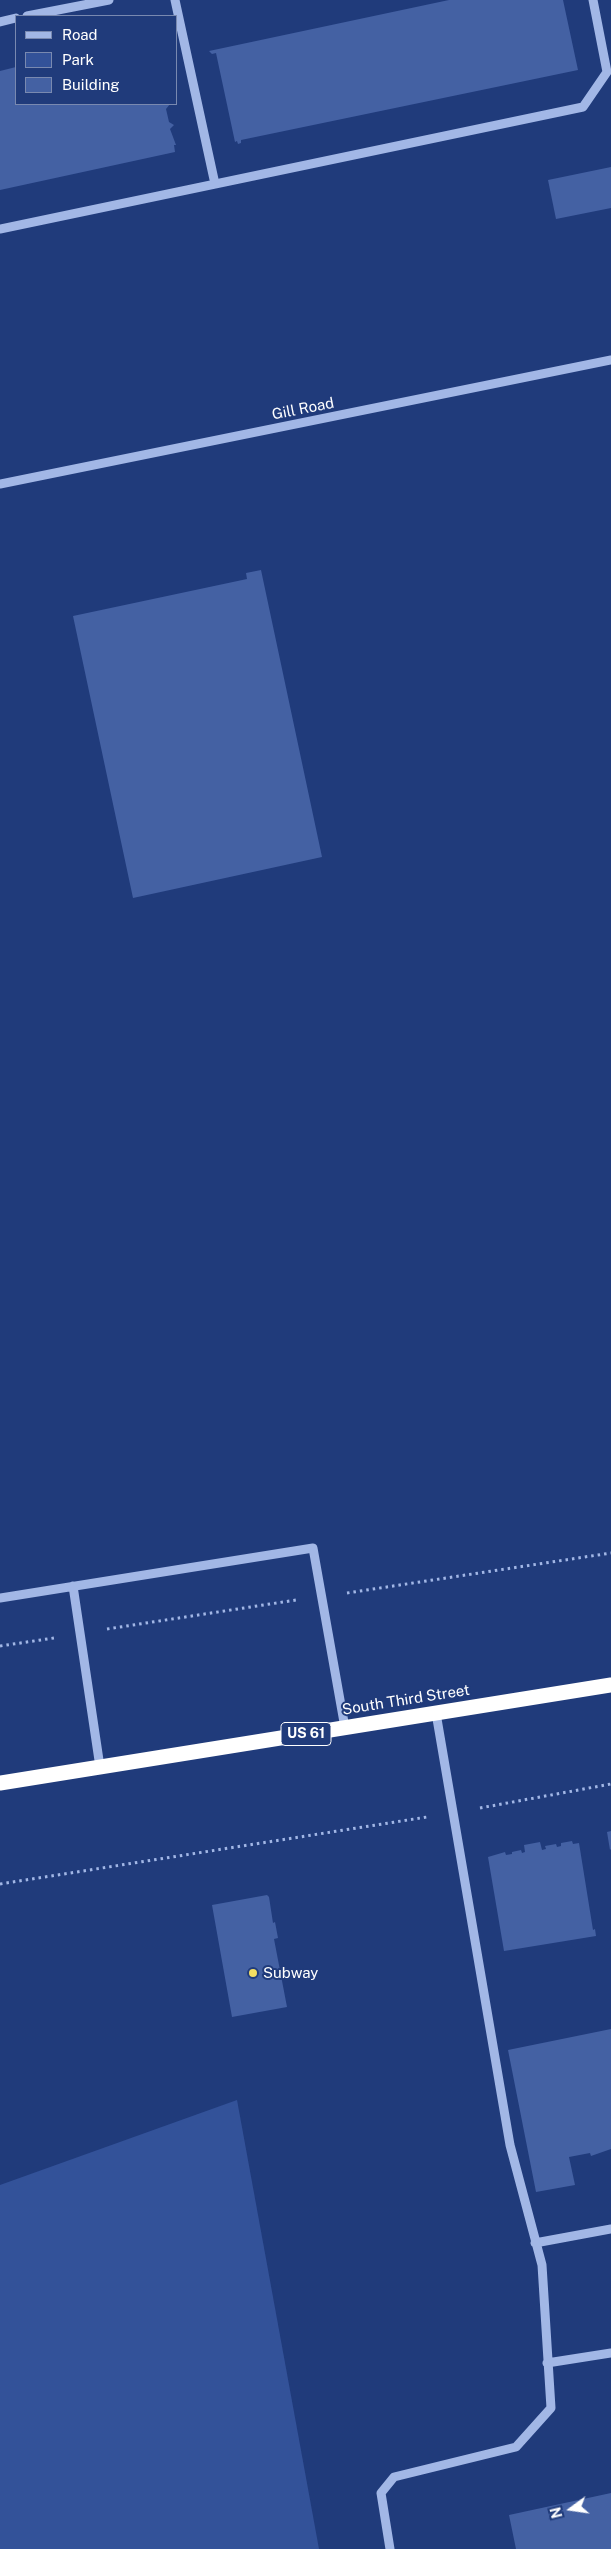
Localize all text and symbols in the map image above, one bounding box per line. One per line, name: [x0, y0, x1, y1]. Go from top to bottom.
legend: [15, 15, 178, 105]
text: Road: [62, 26, 98, 43]
text: Park: [62, 51, 94, 68]
text: Building: [62, 76, 120, 93]
street label: Gill Road: [270, 394, 336, 424]
street label: South Third Street: [341, 1681, 471, 1719]
road number: US 61: [281, 1722, 331, 1746]
place label: Subway: [263, 1964, 318, 1982]
marker: Subway: [247, 1967, 259, 1979]
north arrow: [546, 2484, 596, 2534]
text: N: [547, 2505, 566, 2520]

